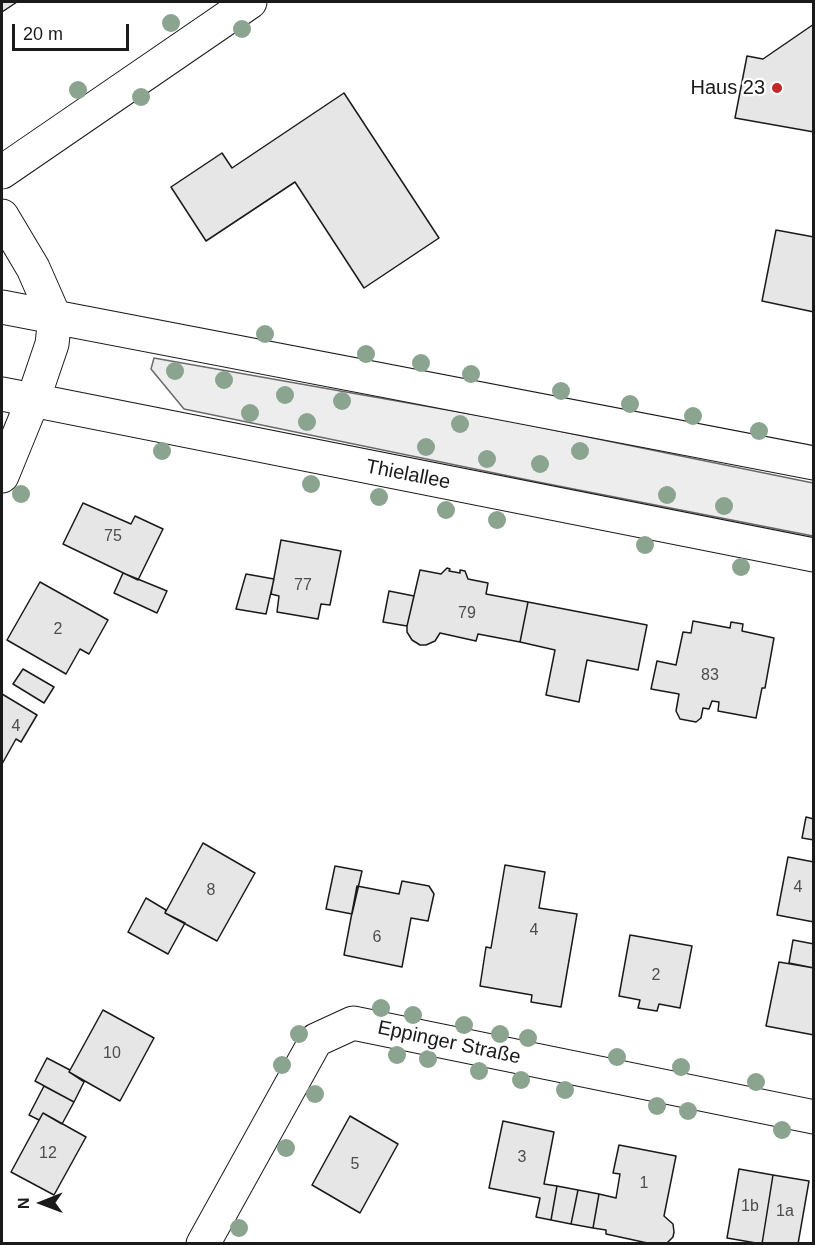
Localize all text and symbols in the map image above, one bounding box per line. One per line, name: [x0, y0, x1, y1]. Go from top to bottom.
scale bar: [15, 12, 132, 50]
text: 20 m: [23, 24, 63, 44]
place label: Haus 23: [691, 76, 765, 100]
marker: Haus 23: [770, 81, 784, 95]
street label: Thielallee: [364, 455, 452, 495]
house number: 75: [104, 527, 122, 547]
house number: 77: [294, 576, 312, 596]
house number: 79: [458, 604, 476, 624]
house number: 2: [54, 620, 62, 640]
house number: 83: [701, 666, 719, 686]
house number: 4: [12, 717, 20, 737]
house number: 4: [794, 878, 802, 898]
house number: 8: [207, 881, 215, 901]
house number: 4: [530, 921, 538, 941]
house number: 6: [373, 928, 381, 948]
house number: 2: [652, 966, 660, 986]
street label: Eppinger Straße: [375, 1016, 523, 1070]
house number: 10: [103, 1044, 121, 1064]
house number: 12: [39, 1144, 57, 1164]
house number: 3: [518, 1148, 526, 1168]
house number: 5: [351, 1155, 359, 1175]
north arrow: [12, 1173, 72, 1233]
house number: 1: [640, 1174, 648, 1194]
text: N: [15, 1197, 32, 1209]
house number: 1b: [741, 1197, 759, 1217]
house number: 1a: [776, 1202, 794, 1222]

